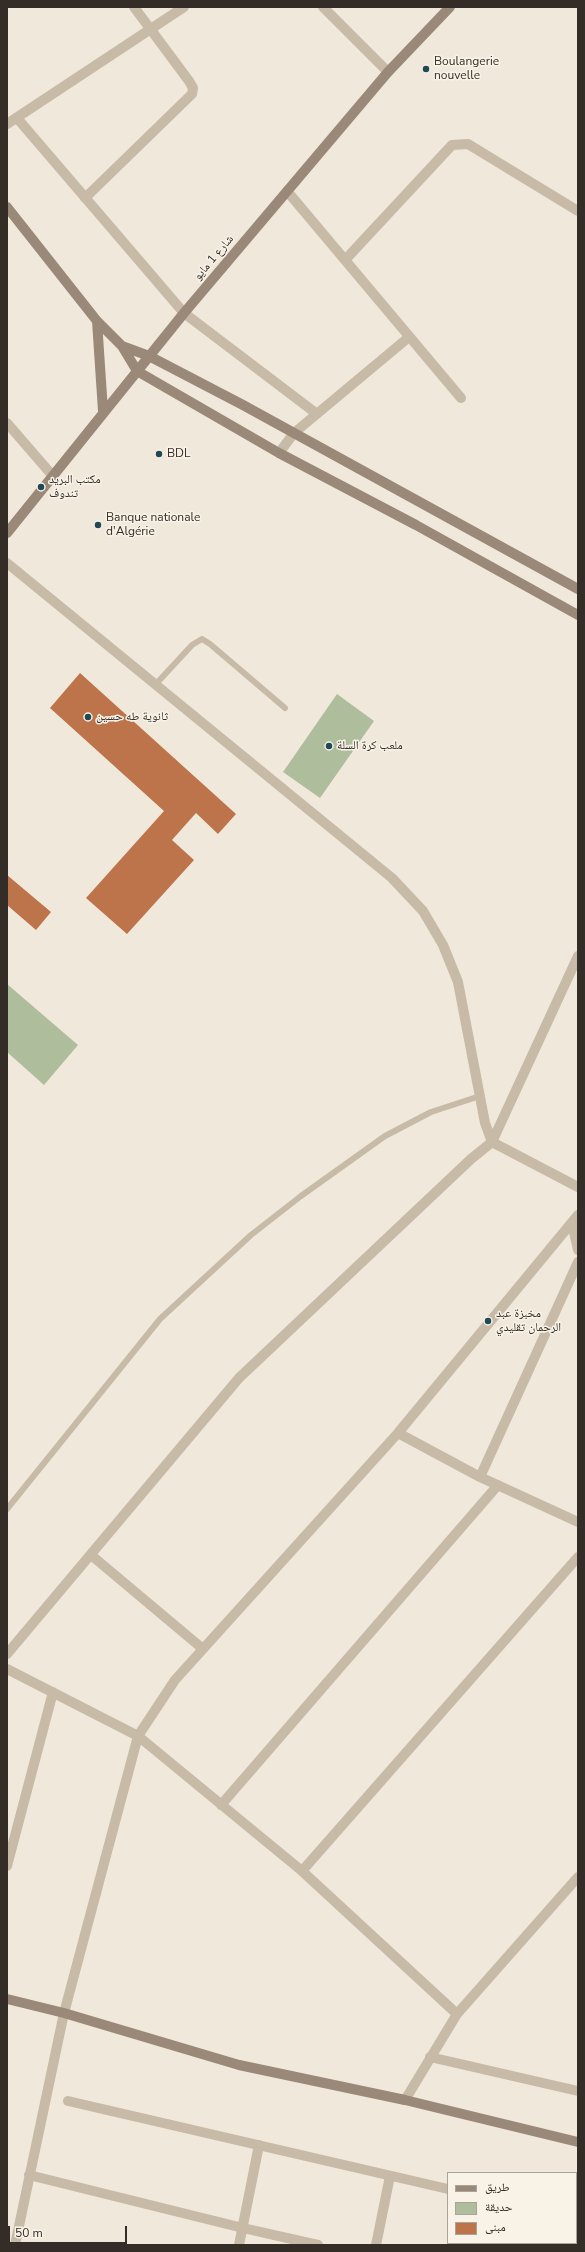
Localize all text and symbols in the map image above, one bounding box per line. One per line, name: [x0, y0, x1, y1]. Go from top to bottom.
place label: Boulangerie nouvelle: [434, 55, 499, 83]
marker: Boulangerie nouvelle: [421, 64, 431, 74]
street label: شارع 1 مايو: [191, 233, 237, 283]
place label: BDL: [167, 447, 191, 461]
marker: BDL: [154, 449, 164, 459]
place label: مكتب البريد تندوف: [49, 473, 101, 501]
marker: مكتب البريد تندوف: [36, 482, 46, 492]
place label: Banque nationale d'Algérie: [106, 511, 200, 539]
marker: Banque nationale d'Algérie: [93, 520, 103, 530]
place label: ثانوية طه حسين: [96, 710, 168, 724]
marker: ثانوية طه حسين: [83, 712, 93, 722]
place label: ملعب كرة السلة: [337, 739, 403, 753]
marker: ملعب كرة السلة: [324, 741, 334, 751]
place label: مخبزة عبد الرحمان تقليدي: [496, 1307, 561, 1335]
marker: مخبزة عبد الرحمان تقليدي: [483, 1316, 493, 1326]
legend: [447, 2172, 577, 2244]
text: طريق: [485, 2179, 510, 2195]
text: حديقة: [485, 2199, 513, 2215]
scale bar: [10, 2218, 129, 2244]
text: مبنى: [485, 2219, 506, 2235]
text: 50 m: [15, 2225, 43, 2241]

